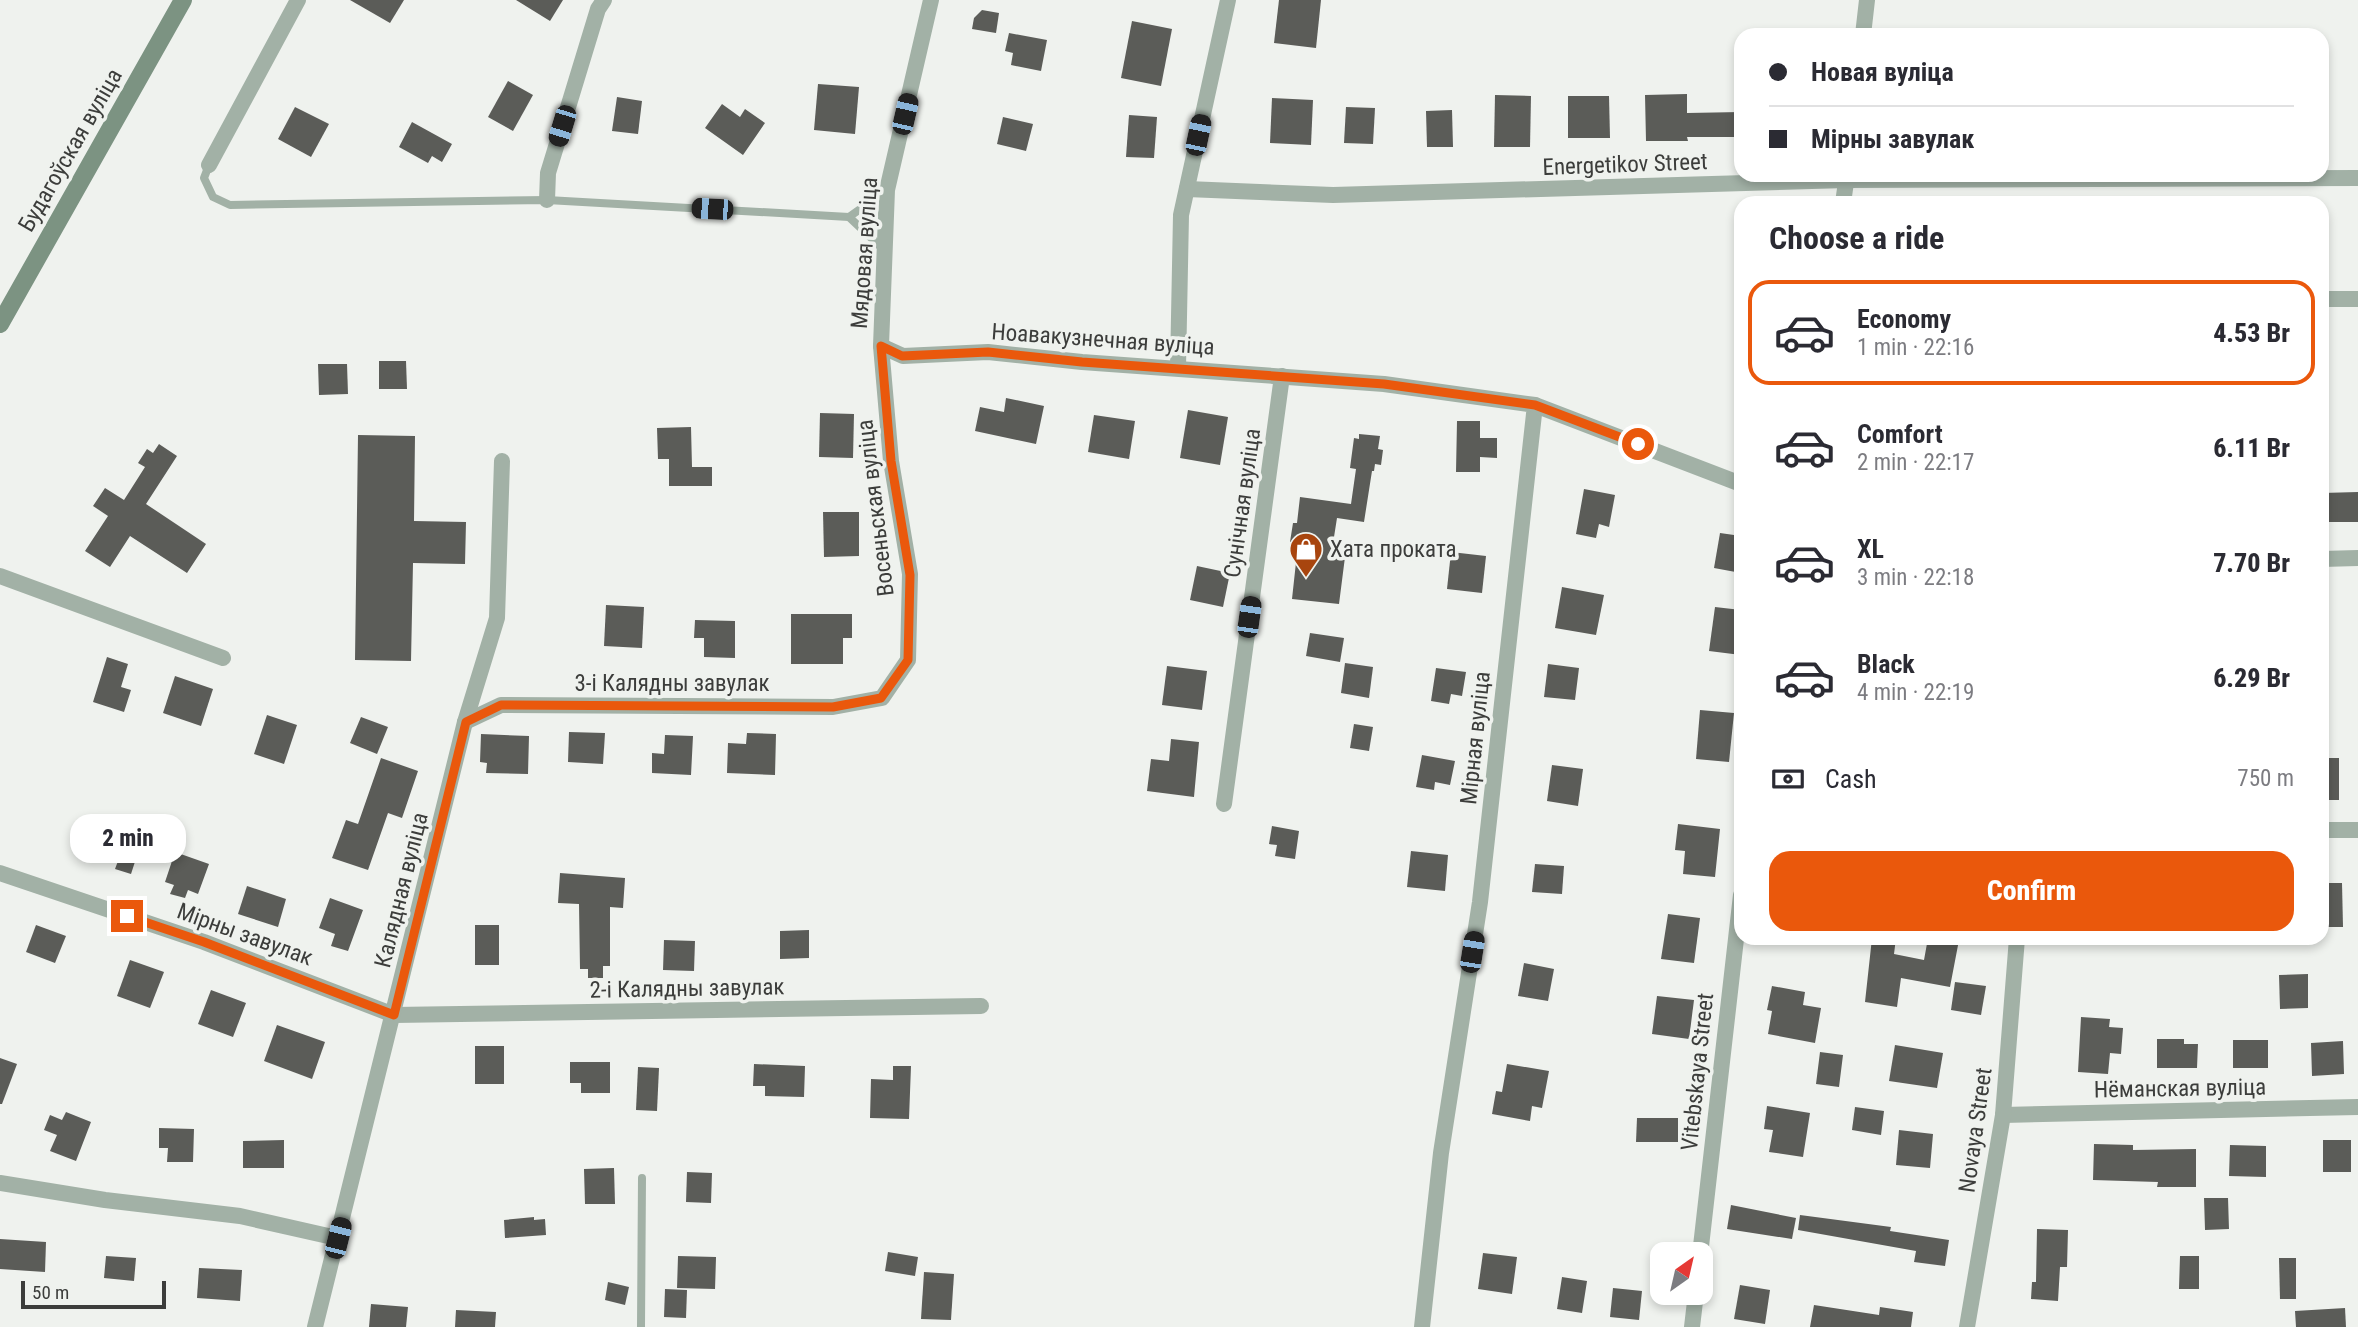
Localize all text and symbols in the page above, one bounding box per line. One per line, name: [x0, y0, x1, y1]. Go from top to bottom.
text: Новая вуліца: [1811, 57, 1954, 87]
street label: Будагоўская вуліца: [13, 64, 128, 237]
car: [891, 91, 920, 137]
car: [546, 103, 579, 149]
car: [1184, 112, 1213, 158]
text: Мірны завулак: [1811, 124, 1974, 154]
street label: Energetikov Street: [1542, 148, 1708, 181]
street label: Мядовая вуліца: [846, 176, 883, 330]
car: [691, 197, 734, 221]
text: Choose a ride: [1769, 219, 1944, 257]
icon: car: [1773, 301, 1836, 364]
text: Economy: [1857, 304, 1951, 334]
street label: Ноавакузнечная вуліца: [990, 318, 1215, 361]
text: 4.53 Br: [2213, 318, 2290, 348]
text: 1 min · 22:16: [1857, 334, 1974, 361]
icon: car: [1773, 416, 1836, 479]
street label: Восеньская вуліца: [851, 418, 900, 598]
text: Comfort: [1857, 419, 1943, 449]
street label: Сунічная вуліца: [1219, 427, 1266, 579]
route start: [1622, 428, 1654, 460]
text: 6.11 Br: [2213, 433, 2290, 463]
text: 2 min · 22:17: [1857, 449, 1974, 476]
shop icon: Хата проката: [1287, 530, 1325, 579]
icon: car: [1773, 531, 1836, 594]
text: XL: [1857, 534, 1884, 564]
place label: Хата проката: [1330, 536, 1457, 563]
text: 7.70 Br: [2213, 548, 2290, 578]
text: 3 min · 22:18: [1857, 564, 1974, 591]
car: [1236, 595, 1263, 639]
icon: car: [1773, 646, 1836, 709]
text: Black: [1857, 649, 1915, 679]
text: 6.29 Br: [2213, 663, 2290, 693]
street label: 3-і Калядны завулак: [575, 670, 769, 697]
street label: Мірная вуліца: [1455, 670, 1496, 806]
text: 4 min · 22:19: [1857, 679, 1974, 706]
icon: cash: [1769, 760, 1807, 798]
text: Cash: [1825, 764, 1877, 794]
text: 750 m: [2237, 765, 2294, 792]
street label: Калядная вуліца: [369, 810, 434, 970]
callout: 2 min: [69, 814, 185, 864]
text: 2 min: [102, 825, 154, 852]
button: Confirm: [1769, 851, 2294, 931]
street label: Мірны завулак: [173, 897, 316, 971]
route end: [111, 900, 143, 932]
car: [1459, 930, 1486, 974]
street label: 2-і Калядны завулак: [589, 973, 785, 1004]
street label: Vitebskaya Street: [1676, 992, 1719, 1152]
street label: Novaya Street: [1953, 1066, 1998, 1194]
street label: Нёманская вуліца: [2094, 1073, 2266, 1104]
car: [323, 1215, 354, 1261]
north arrow: [1650, 1242, 1713, 1306]
map controls: [1650, 1242, 1713, 1305]
scale bar: [21, 1278, 166, 1310]
text: 50 m: [32, 1281, 69, 1304]

